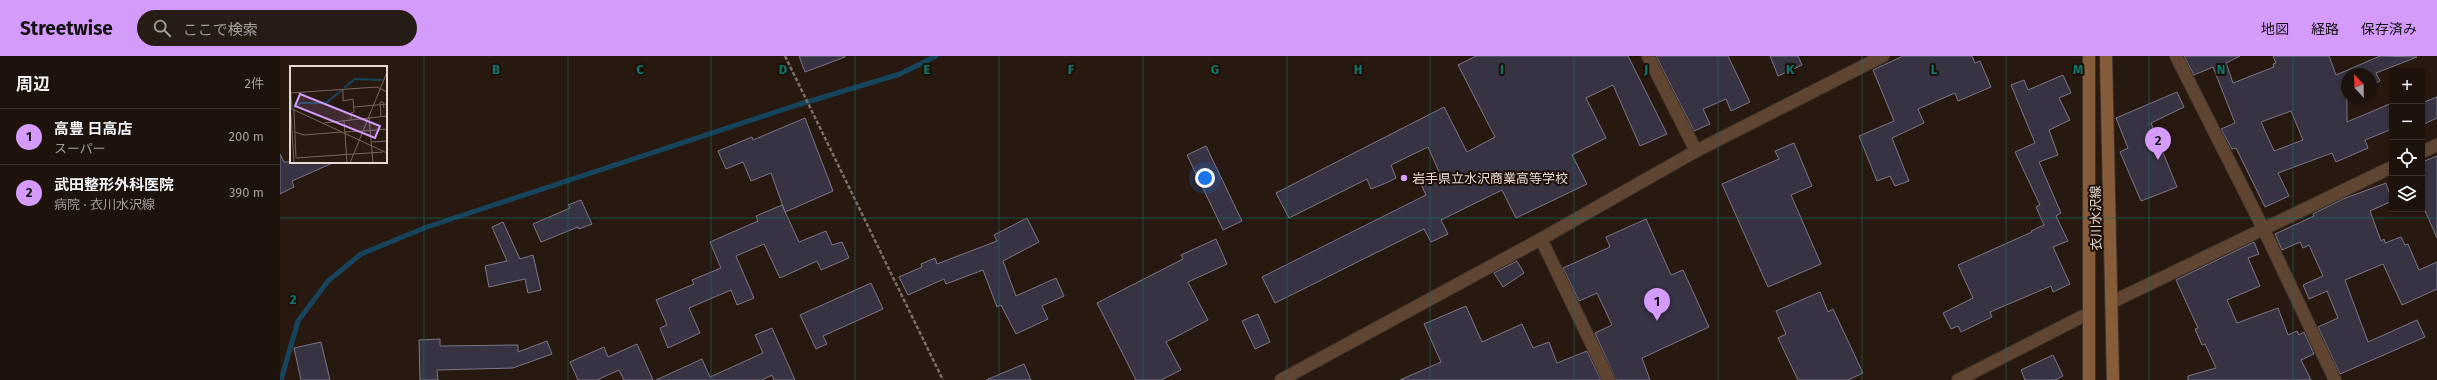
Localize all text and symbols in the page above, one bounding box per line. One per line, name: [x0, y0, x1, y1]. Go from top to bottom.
search box: [137, 10, 417, 46]
text: Streetwise: [20, 17, 113, 40]
icon: search: [151, 17, 173, 39]
text: ここで検索: [183, 21, 258, 39]
text: 地図: [2261, 21, 2289, 38]
text: 経路: [2311, 21, 2339, 38]
text: 保存済み: [2361, 21, 2417, 38]
text: B: [492, 62, 500, 77]
text: C: [636, 62, 644, 77]
text: D: [779, 62, 788, 77]
text: E: [924, 62, 931, 77]
text: F: [1068, 62, 1075, 77]
text: G: [1211, 62, 1219, 77]
text: H: [1354, 62, 1362, 77]
text: I: [1500, 62, 1504, 77]
text: J: [1643, 62, 1648, 77]
text: K: [1786, 62, 1795, 77]
text: L: [1931, 62, 1938, 77]
text: M: [2073, 62, 2083, 77]
text: N: [2217, 62, 2225, 77]
inset map: [290, 66, 387, 163]
north arrow: [2341, 68, 2377, 104]
map controls: [2389, 68, 2425, 212]
button: +: [2389, 68, 2425, 104]
text: 周辺: [16, 74, 50, 95]
text: 2件: [245, 76, 264, 91]
button: −: [2389, 104, 2425, 140]
text: 高豊 日高店: [54, 120, 133, 138]
pin: 2: [2145, 127, 2171, 160]
text: 1: [26, 129, 32, 144]
text: 200 m: [228, 129, 264, 144]
button: locate: [2389, 140, 2425, 176]
text: スーパー: [54, 141, 106, 156]
your location: [1195, 168, 1215, 188]
place label: 岩手県立水沢商業高等学校: [1412, 171, 1568, 186]
marker: 岩手県立水沢商業高等学校: [1399, 173, 1409, 183]
text: 武田整形外科医院: [54, 176, 174, 194]
button: layers: [2389, 176, 2425, 212]
text: 2: [26, 185, 32, 200]
text: 390 m: [229, 185, 264, 200]
street label: 衣川水沢線: [2088, 185, 2104, 251]
text: 病院 · 衣川水沢線: [54, 197, 155, 212]
pin: 1: [1644, 288, 1670, 321]
text: 2: [290, 292, 297, 307]

